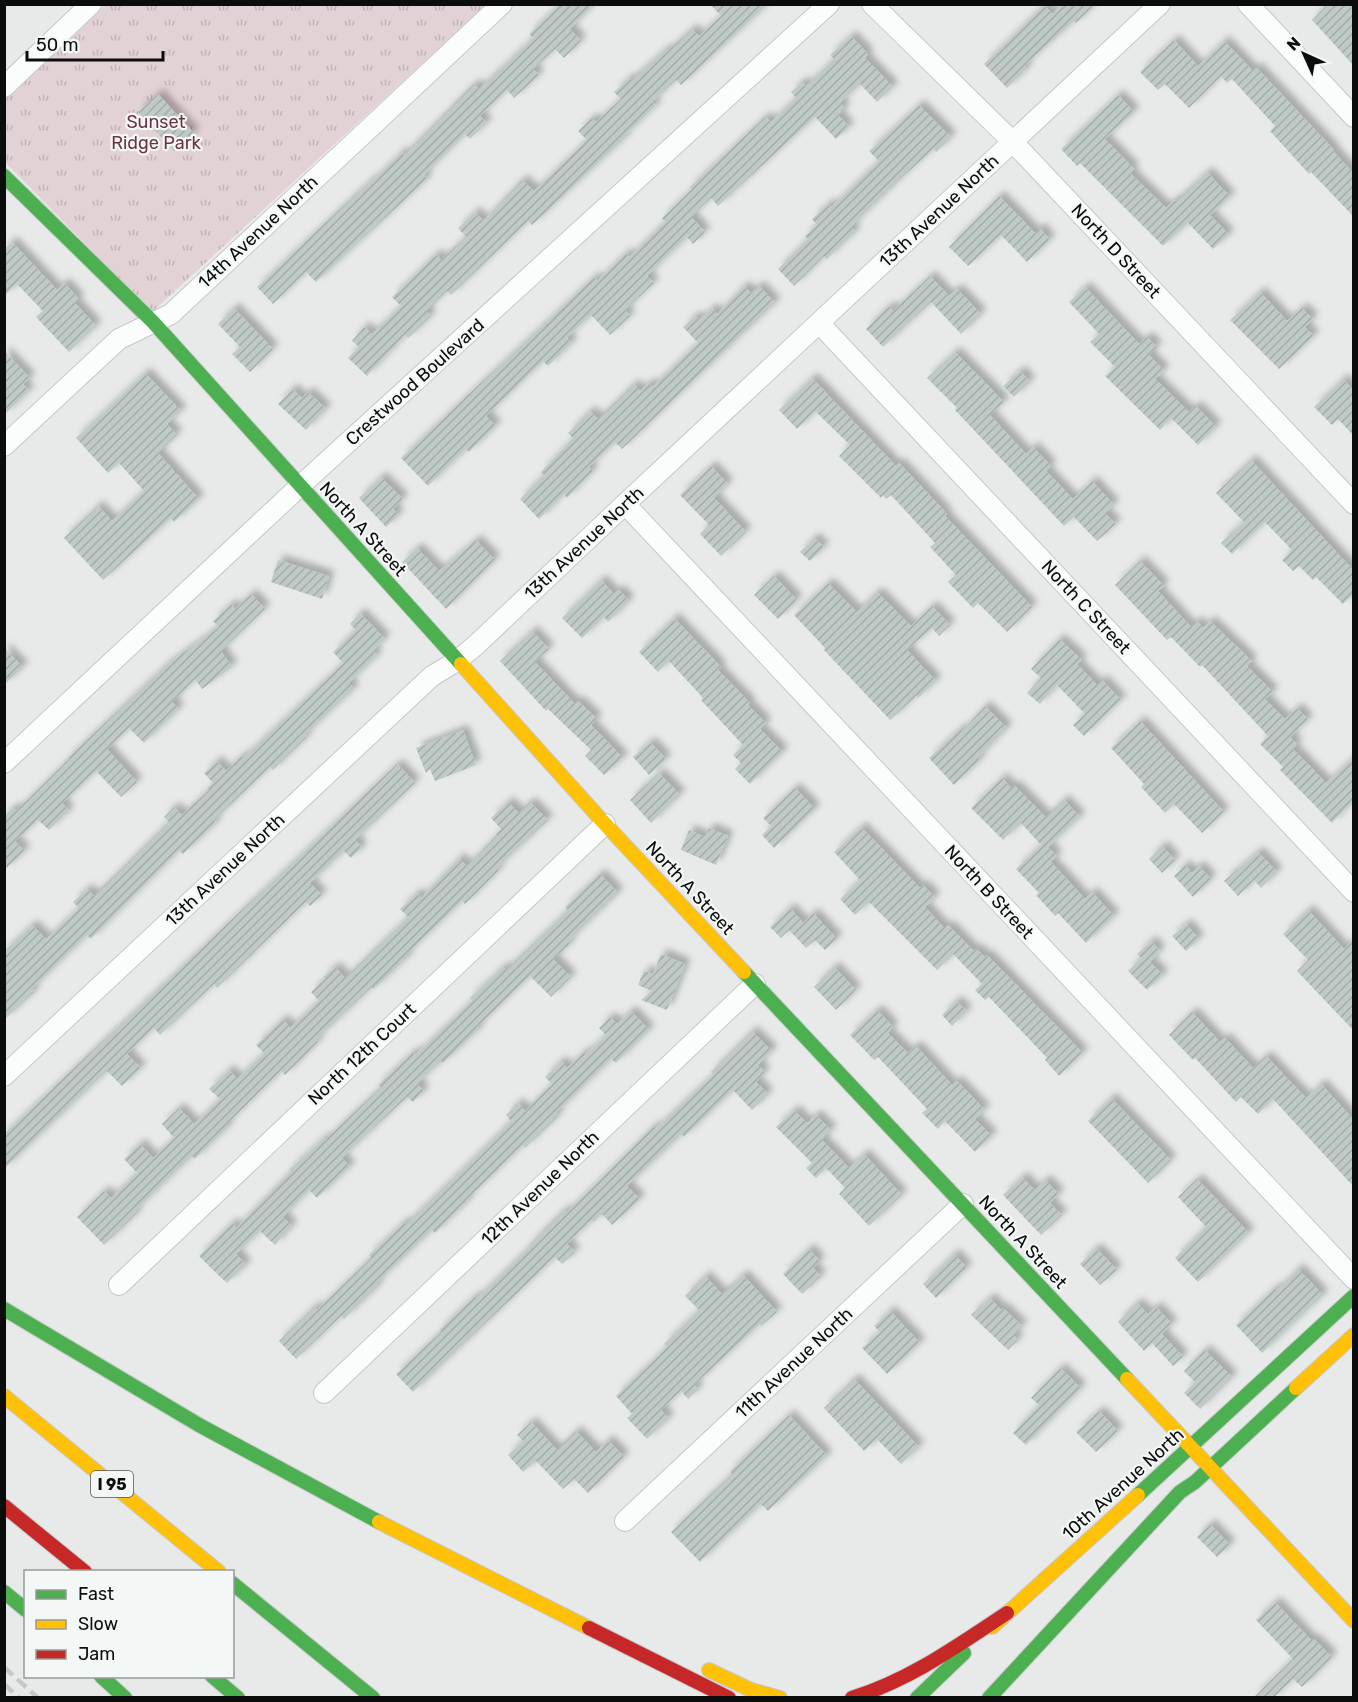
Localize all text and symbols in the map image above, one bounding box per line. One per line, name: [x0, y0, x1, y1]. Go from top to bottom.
scale bar: [27, 24, 164, 62]
north arrow: [1274, 24, 1334, 84]
text: N: [1283, 33, 1305, 55]
text: 50 m: [36, 34, 79, 56]
park label: Sunset Ridge Park: [111, 111, 201, 154]
street label: 13th Avenue North: [875, 150, 1003, 272]
street label: 14th Avenue North: [193, 171, 323, 293]
street label: North D Street: [1067, 199, 1165, 303]
street label: Crestwood Boulevard: [341, 314, 489, 450]
street label: North A Street: [315, 477, 411, 581]
street label: 13th Avenue North: [520, 482, 648, 604]
street label: North C Street: [1037, 555, 1135, 659]
street label: 13th Avenue North: [161, 809, 289, 931]
street label: North A Street: [641, 837, 739, 939]
street label: North B Street: [940, 840, 1038, 944]
street label: North 12th Court: [303, 998, 421, 1110]
street label: 12th Avenue North: [476, 1126, 604, 1250]
street label: North A Street: [974, 1191, 1072, 1293]
street label: 11th Avenue North: [731, 1303, 857, 1423]
street label: 10th Avenue North: [1058, 1424, 1188, 1544]
road number: I 95: [91, 1471, 133, 1497]
legend: [24, 1570, 234, 1678]
text: Fast: [78, 1583, 114, 1605]
text: Slow: [78, 1613, 118, 1635]
text: Jam: [78, 1643, 115, 1665]

